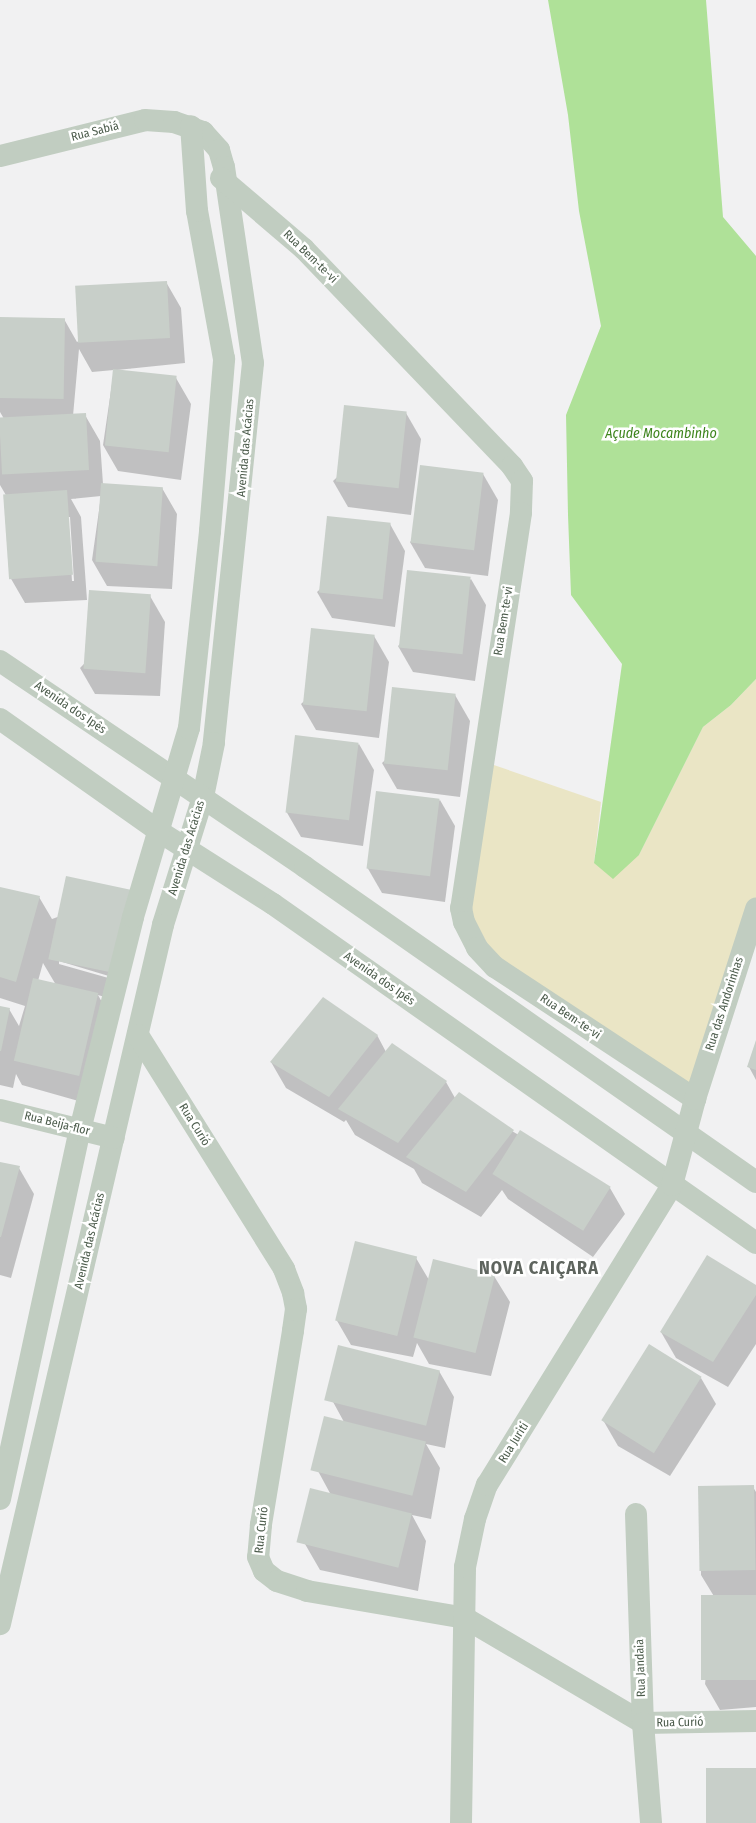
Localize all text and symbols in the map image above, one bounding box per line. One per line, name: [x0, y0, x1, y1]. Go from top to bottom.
street label: Rua Sabiá: [70, 119, 120, 145]
street label: Rua Bem-te-vi: [280, 228, 340, 286]
street label: Avenida das Acácias: [235, 398, 257, 498]
water label: Açude Mocambinho: [605, 426, 717, 442]
street label: Rua Bem-te-vi: [491, 585, 517, 657]
street label: Avenida dos Ipês: [31, 679, 109, 737]
street label: Avenida das Acácias: [166, 799, 208, 897]
street label: Avenida dos Ipês: [341, 949, 417, 1009]
street label: Rua das Andorinhas: [703, 955, 747, 1053]
street label: Rua Bem-te-vi: [537, 991, 603, 1043]
street label: Rua Curió: [175, 1101, 213, 1149]
street label: Rua Beija-flor: [23, 1109, 91, 1139]
street label: Avenida das Acácias: [72, 1191, 108, 1291]
district label: NOVA CAIÇARA: [478, 1257, 600, 1279]
street label: Rua Juriti: [496, 1420, 532, 1466]
street label: Rua Curió: [252, 1506, 272, 1554]
street label: Rua Jandaia: [633, 1639, 649, 1697]
street label: Rua Curió: [656, 1715, 704, 1731]

